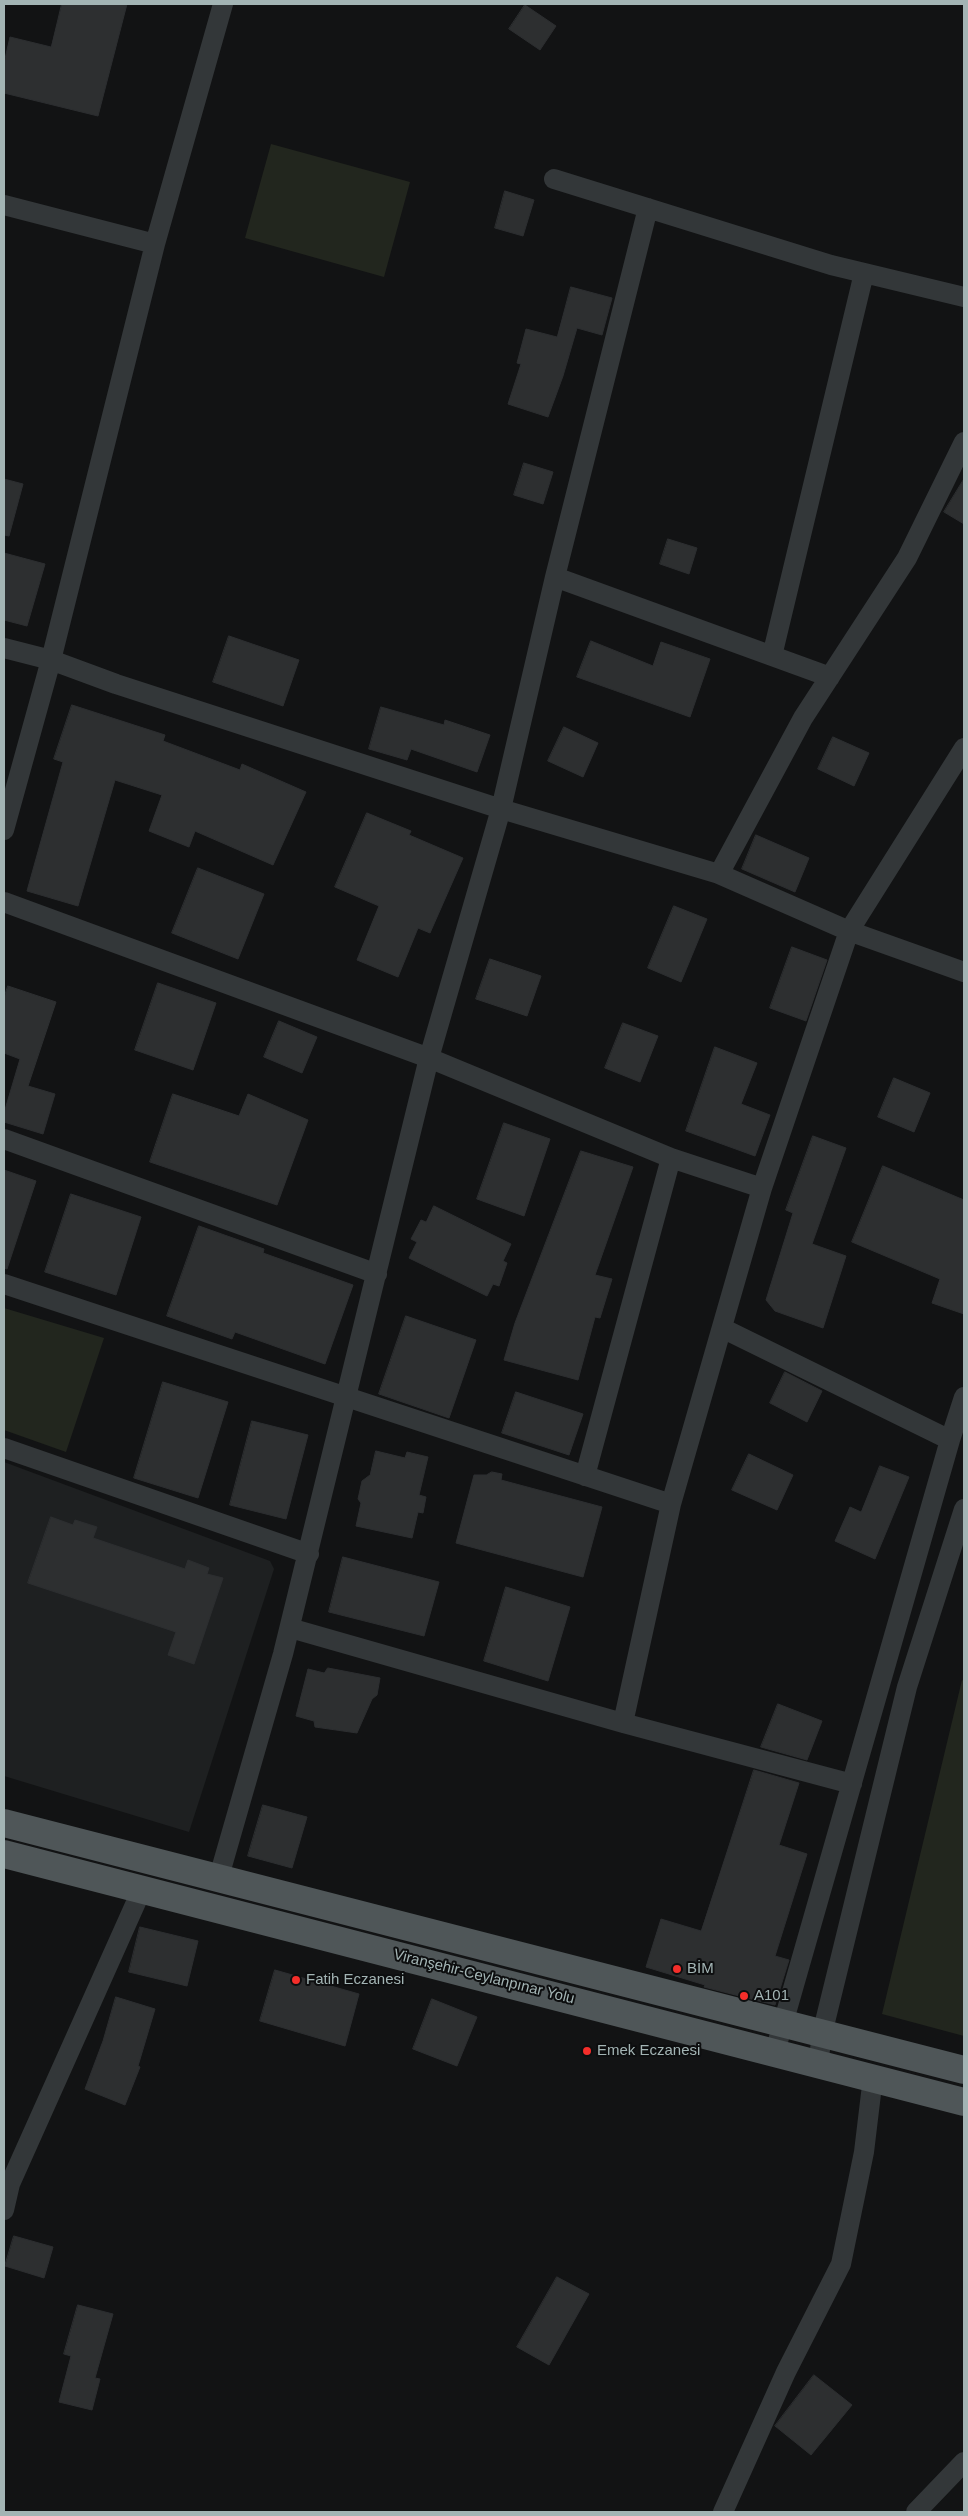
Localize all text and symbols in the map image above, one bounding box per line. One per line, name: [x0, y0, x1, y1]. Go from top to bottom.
street label: Viranşehir-Ceylanpınar Yolu: [392, 1946, 576, 2008]
place label: BİM: [687, 1960, 714, 1978]
marker: BİM: [671, 1963, 683, 1975]
place label: Fatih Eczanesi: [306, 1971, 404, 1989]
marker: Fatih Eczanesi: [290, 1974, 302, 1986]
place label: A101: [754, 1987, 789, 2005]
marker: A101: [738, 1990, 750, 2002]
place label: Emek Eczanesi: [597, 2042, 700, 2060]
marker: Emek Eczanesi: [581, 2045, 593, 2057]

